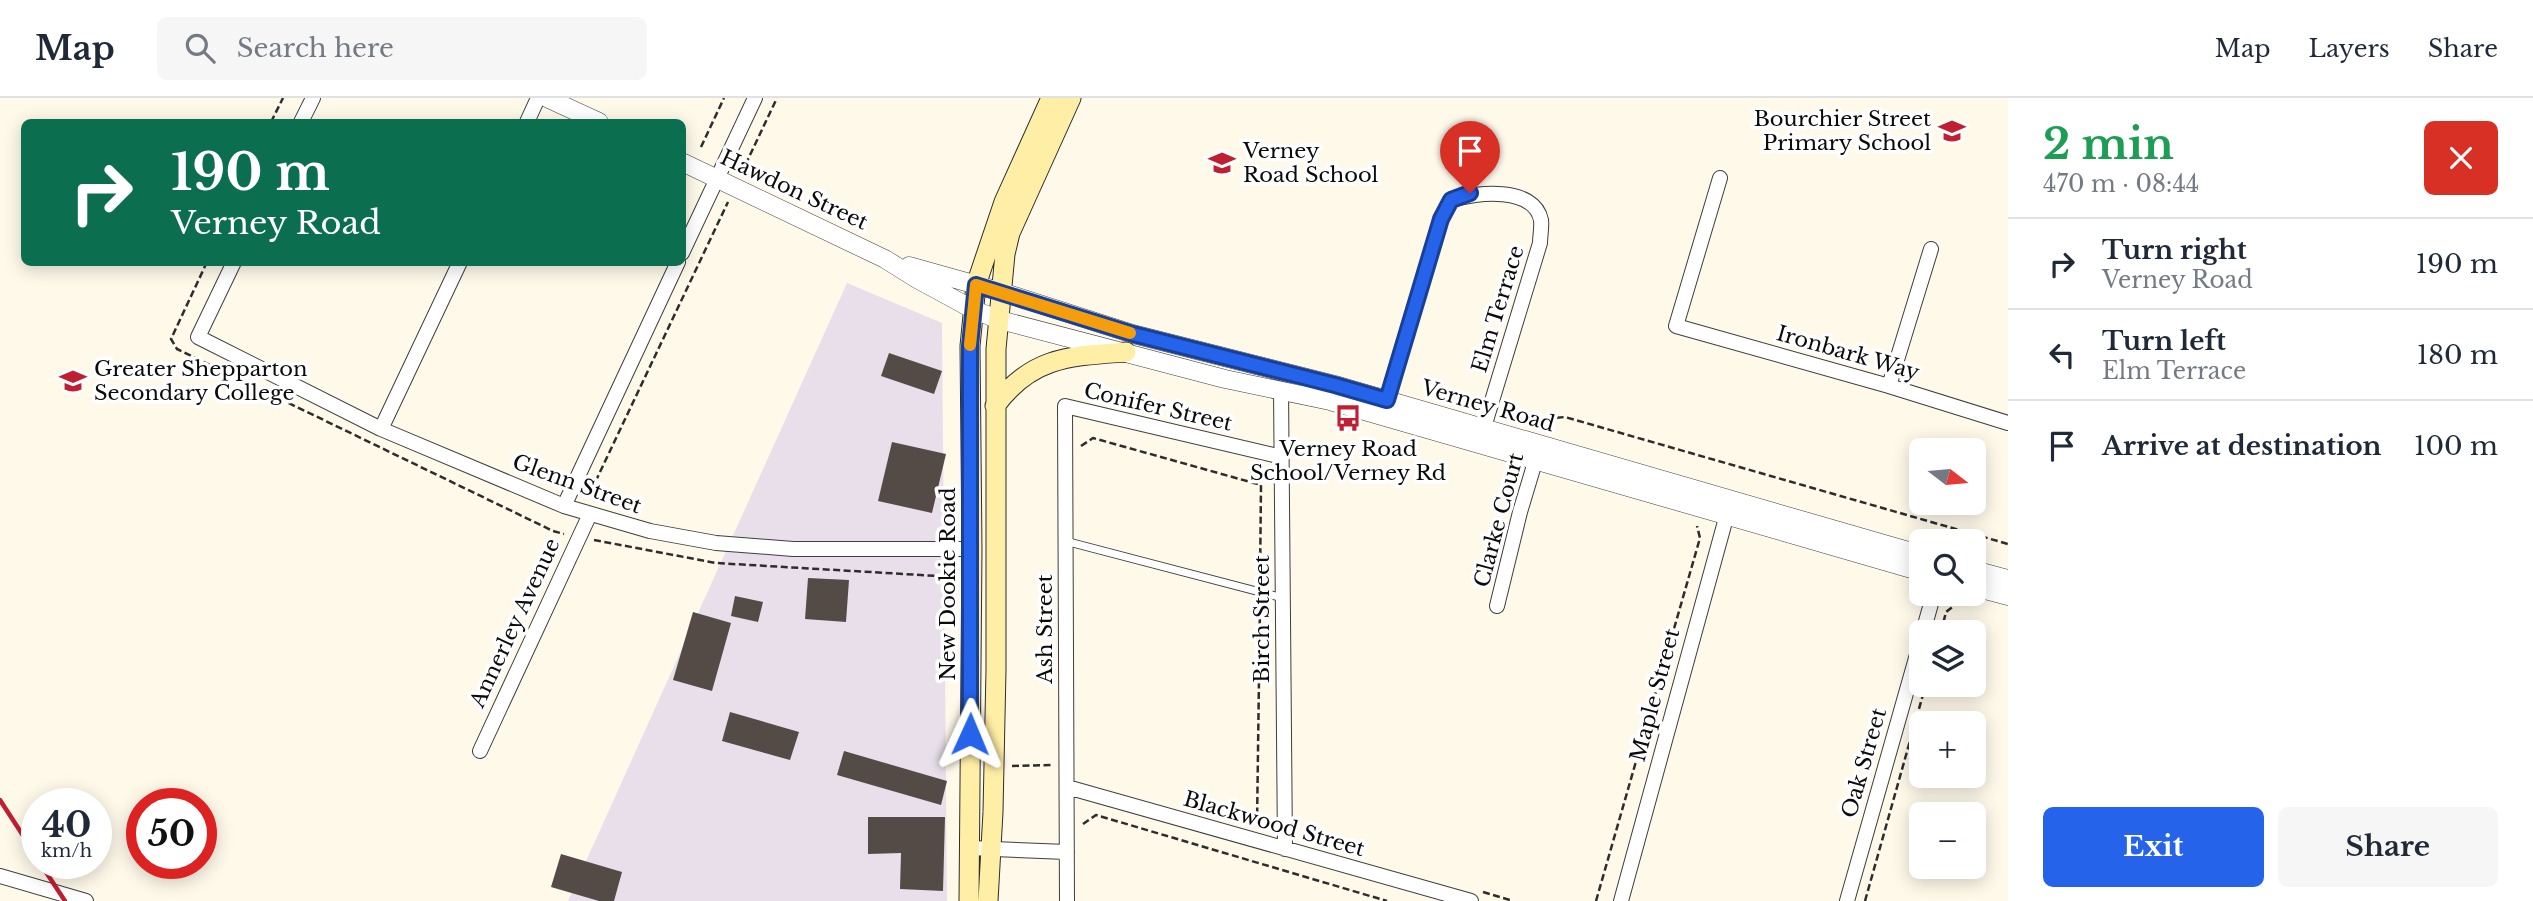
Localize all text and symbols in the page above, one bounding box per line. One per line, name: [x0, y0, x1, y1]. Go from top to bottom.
search box: [157, 17, 647, 80]
text: Map: [35, 28, 115, 69]
icon: search: [181, 29, 219, 67]
text: Search here: [237, 32, 394, 64]
text: Map: [2215, 34, 2271, 63]
text: Layers: [2309, 34, 2390, 63]
text: Share: [2428, 34, 2498, 63]
place label: Bourchier Street Primary School: [1754, 106, 1931, 156]
school or university icon: Bourchier Street Primary School: [1937, 116, 1967, 146]
text: 2 min: [2043, 118, 2174, 170]
pin: [1440, 121, 1500, 193]
button: close: [2424, 121, 2498, 195]
icon: arrive: [1451, 132, 1489, 170]
place label: Verney Road School: [1242, 138, 1379, 188]
text: 190 m: [171, 142, 330, 203]
street label: Hawdon Street: [716, 144, 872, 236]
icon: right: [56, 147, 147, 238]
school or university icon: Verney Road School: [1207, 148, 1237, 178]
text: 470 m · 08:44: [2043, 170, 2199, 198]
text: Verney Road: [171, 203, 381, 243]
text: Turn right: [2102, 234, 2247, 266]
street label: Elm Terrace: [1466, 242, 1530, 376]
icon: right: [2043, 245, 2081, 283]
text: 190 m: [2416, 248, 2498, 280]
text: Verney Road: [2102, 266, 2253, 294]
street label: Ironbark Way: [1774, 320, 1923, 386]
text: Turn left: [2102, 325, 2226, 357]
icon: left: [2043, 336, 2081, 374]
text: 180 m: [2417, 339, 2498, 371]
place label: Greater Shepparton Secondary College: [94, 356, 308, 406]
text: Elm Terrace: [2102, 357, 2246, 385]
school or university icon: Greater Shepparton Secondary College: [58, 366, 88, 396]
street label: Verney Road: [1417, 374, 1558, 437]
street label: Conifer Street: [1081, 377, 1235, 437]
bus stop icon: Verney Road School/Verney Rd: [1333, 403, 1363, 433]
icon: arrive: [2043, 427, 2081, 465]
text: Arrive at destination: [2102, 430, 2382, 462]
text: 100 m: [2414, 430, 2498, 462]
place label: Verney Road School/Verney Rd: [1250, 436, 1446, 486]
north arrow: [1909, 438, 1986, 514]
map controls: [1909, 438, 1986, 879]
street label: Glenn Street: [509, 449, 645, 519]
street label: Clarke Court: [1469, 450, 1529, 590]
street label: New Dookie Road: [935, 487, 961, 681]
button: search: [1909, 529, 1986, 606]
street label: Annerley Avenue: [464, 534, 566, 713]
street label: Birch Street: [1249, 555, 1275, 683]
street label: Ash Street: [1032, 574, 1058, 685]
button: layers: [1909, 620, 1986, 697]
street label: Maple Street: [1625, 625, 1685, 764]
position arrow: [933, 697, 1007, 771]
street label: Oak Street: [1836, 705, 1892, 821]
button: +: [1909, 711, 1986, 788]
street label: Blackwood Street: [1180, 786, 1368, 862]
speed limit sign: 50: [126, 788, 217, 879]
button: −: [1909, 802, 1986, 879]
text: 40: [42, 803, 91, 846]
button: Exit: [2043, 807, 2264, 887]
button: Share: [2278, 807, 2498, 887]
text: km/h: [41, 840, 92, 862]

